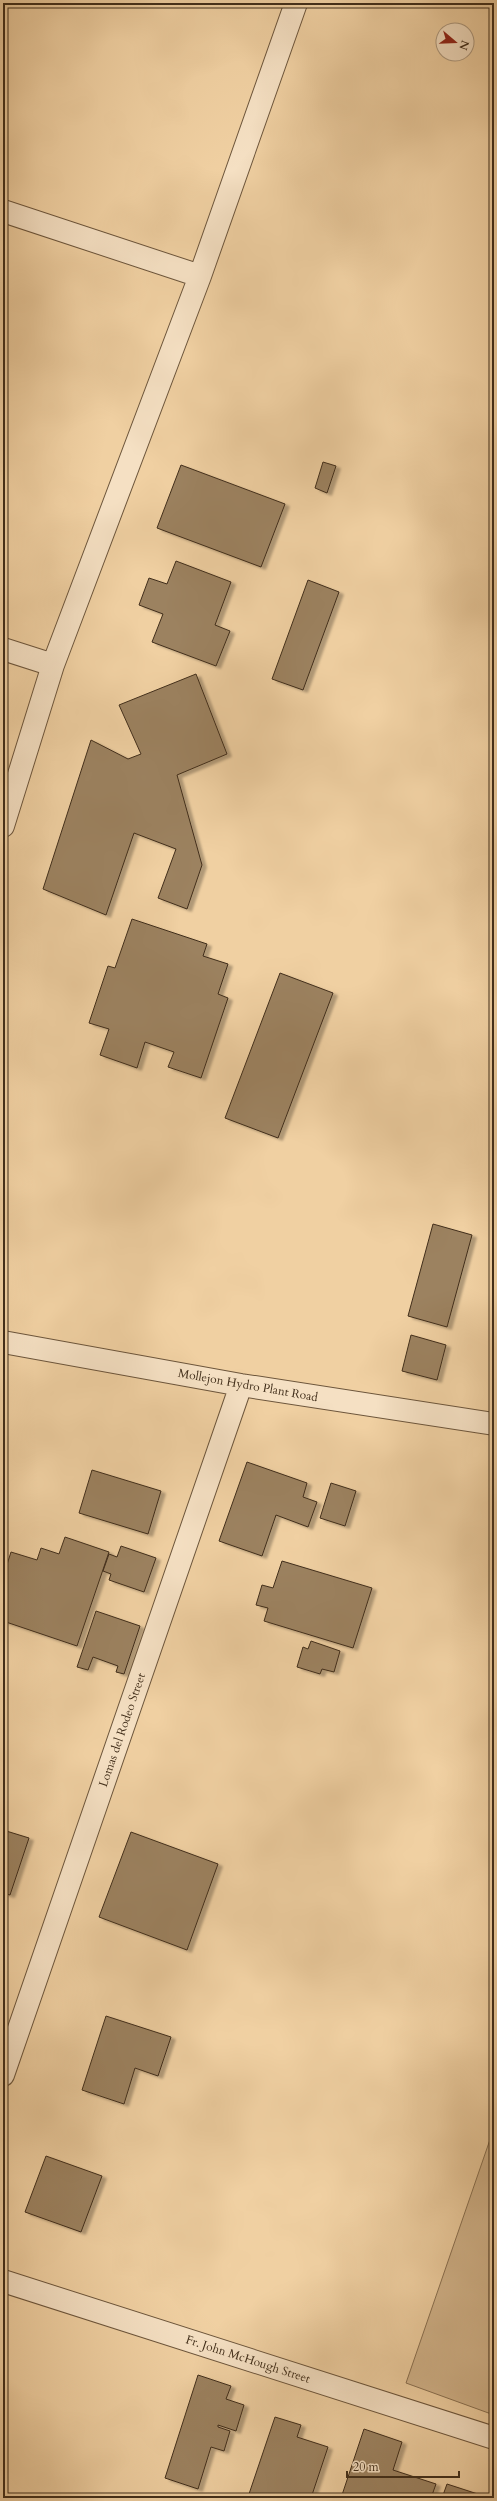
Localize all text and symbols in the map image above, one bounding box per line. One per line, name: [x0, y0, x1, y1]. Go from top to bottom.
north arrow: [435, 22, 475, 62]
text: N: [455, 38, 473, 52]
street label: Mollejon Hydro Plant Road: [177, 1365, 320, 1405]
street label: Lomas del Rodeo Street: [95, 1671, 149, 1789]
street label: Fr. John McHough Street: [184, 2331, 312, 2387]
scale bar: [347, 2453, 459, 2479]
text: 20 m: [353, 2459, 380, 2475]

